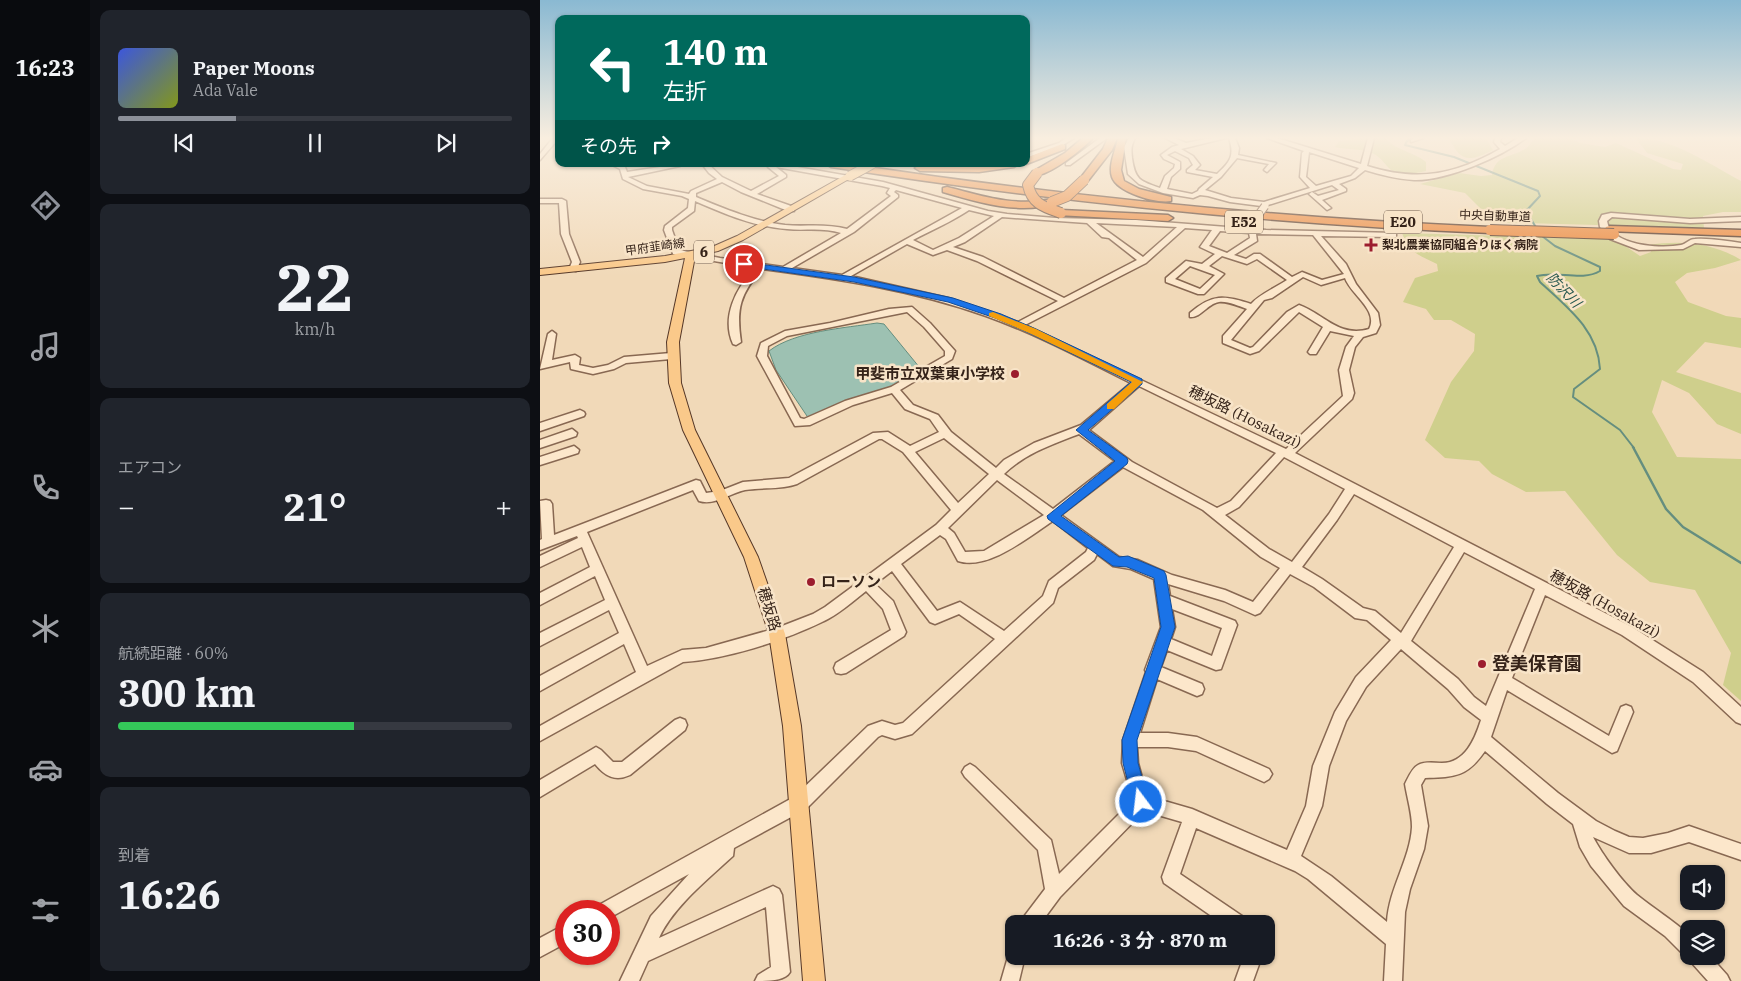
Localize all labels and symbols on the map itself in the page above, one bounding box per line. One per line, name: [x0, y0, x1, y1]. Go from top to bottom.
street label: 中央自動車道: [1459, 207, 1531, 224]
road number: E52: [1225, 210, 1263, 233]
road number: E20: [1384, 210, 1422, 233]
street label: 甲府韮崎線: [624, 235, 686, 258]
place label: 梨北農業協同組合りほく病院: [1382, 237, 1538, 252]
marker: 梨北農業協同組合りほく病院: [1364, 238, 1378, 252]
road number: 6: [694, 240, 714, 264]
pin: [723, 243, 765, 285]
water label: 防沢川: [1543, 269, 1586, 313]
place label: 甲斐市立双葉東小学校: [855, 364, 1005, 383]
marker: 甲斐市立双葉東小学校: [1009, 368, 1021, 380]
street label: 穂坂路 (Hosakazi): [1186, 381, 1305, 452]
street label: 穂坂路 (Hosakazi): [1547, 565, 1664, 642]
place label: ローソン: [821, 572, 881, 591]
marker: ローソン: [805, 576, 817, 588]
street label: 穂坂路: [754, 585, 785, 633]
place label: 登美保育園: [1492, 652, 1582, 675]
marker: 登美保育園: [1476, 658, 1488, 670]
position arrow: [1114, 775, 1166, 827]
speed limit sign: 30: [555, 900, 620, 965]

